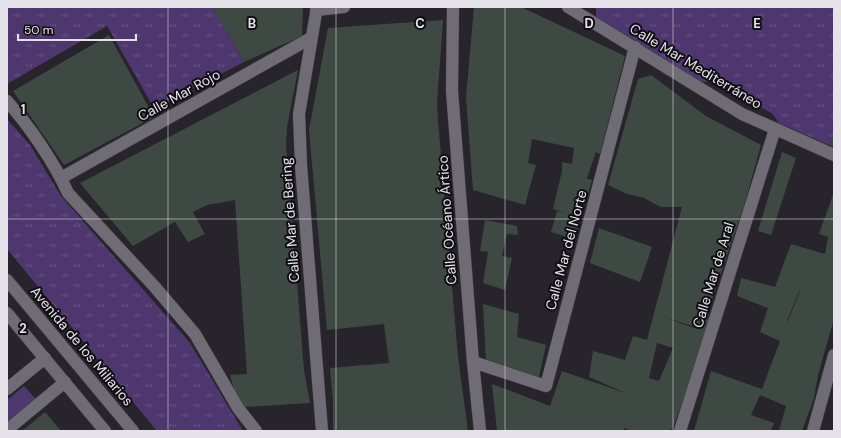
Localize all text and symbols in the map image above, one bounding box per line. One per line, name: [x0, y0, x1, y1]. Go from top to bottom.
text: B: [248, 15, 256, 32]
text: C: [415, 15, 425, 32]
text: D: [584, 15, 594, 32]
text: E: [753, 15, 761, 32]
scale bar: [18, 16, 136, 42]
street label: Calle Mar Mediterráneo: [627, 19, 765, 113]
text: 50 m: [24, 22, 53, 38]
street label: Calle Mar Rojo: [134, 65, 224, 125]
text: 1: [21, 101, 25, 118]
street label: Calle Océano Ártico: [433, 155, 461, 285]
street label: Calle Mar de Bering: [277, 157, 303, 283]
street label: Calle Mar del Norte: [541, 188, 591, 312]
street label: Calle Mar de Aral: [688, 220, 738, 330]
street label: Avenida de los Miliarios: [27, 282, 137, 410]
text: 2: [19, 320, 27, 337]

